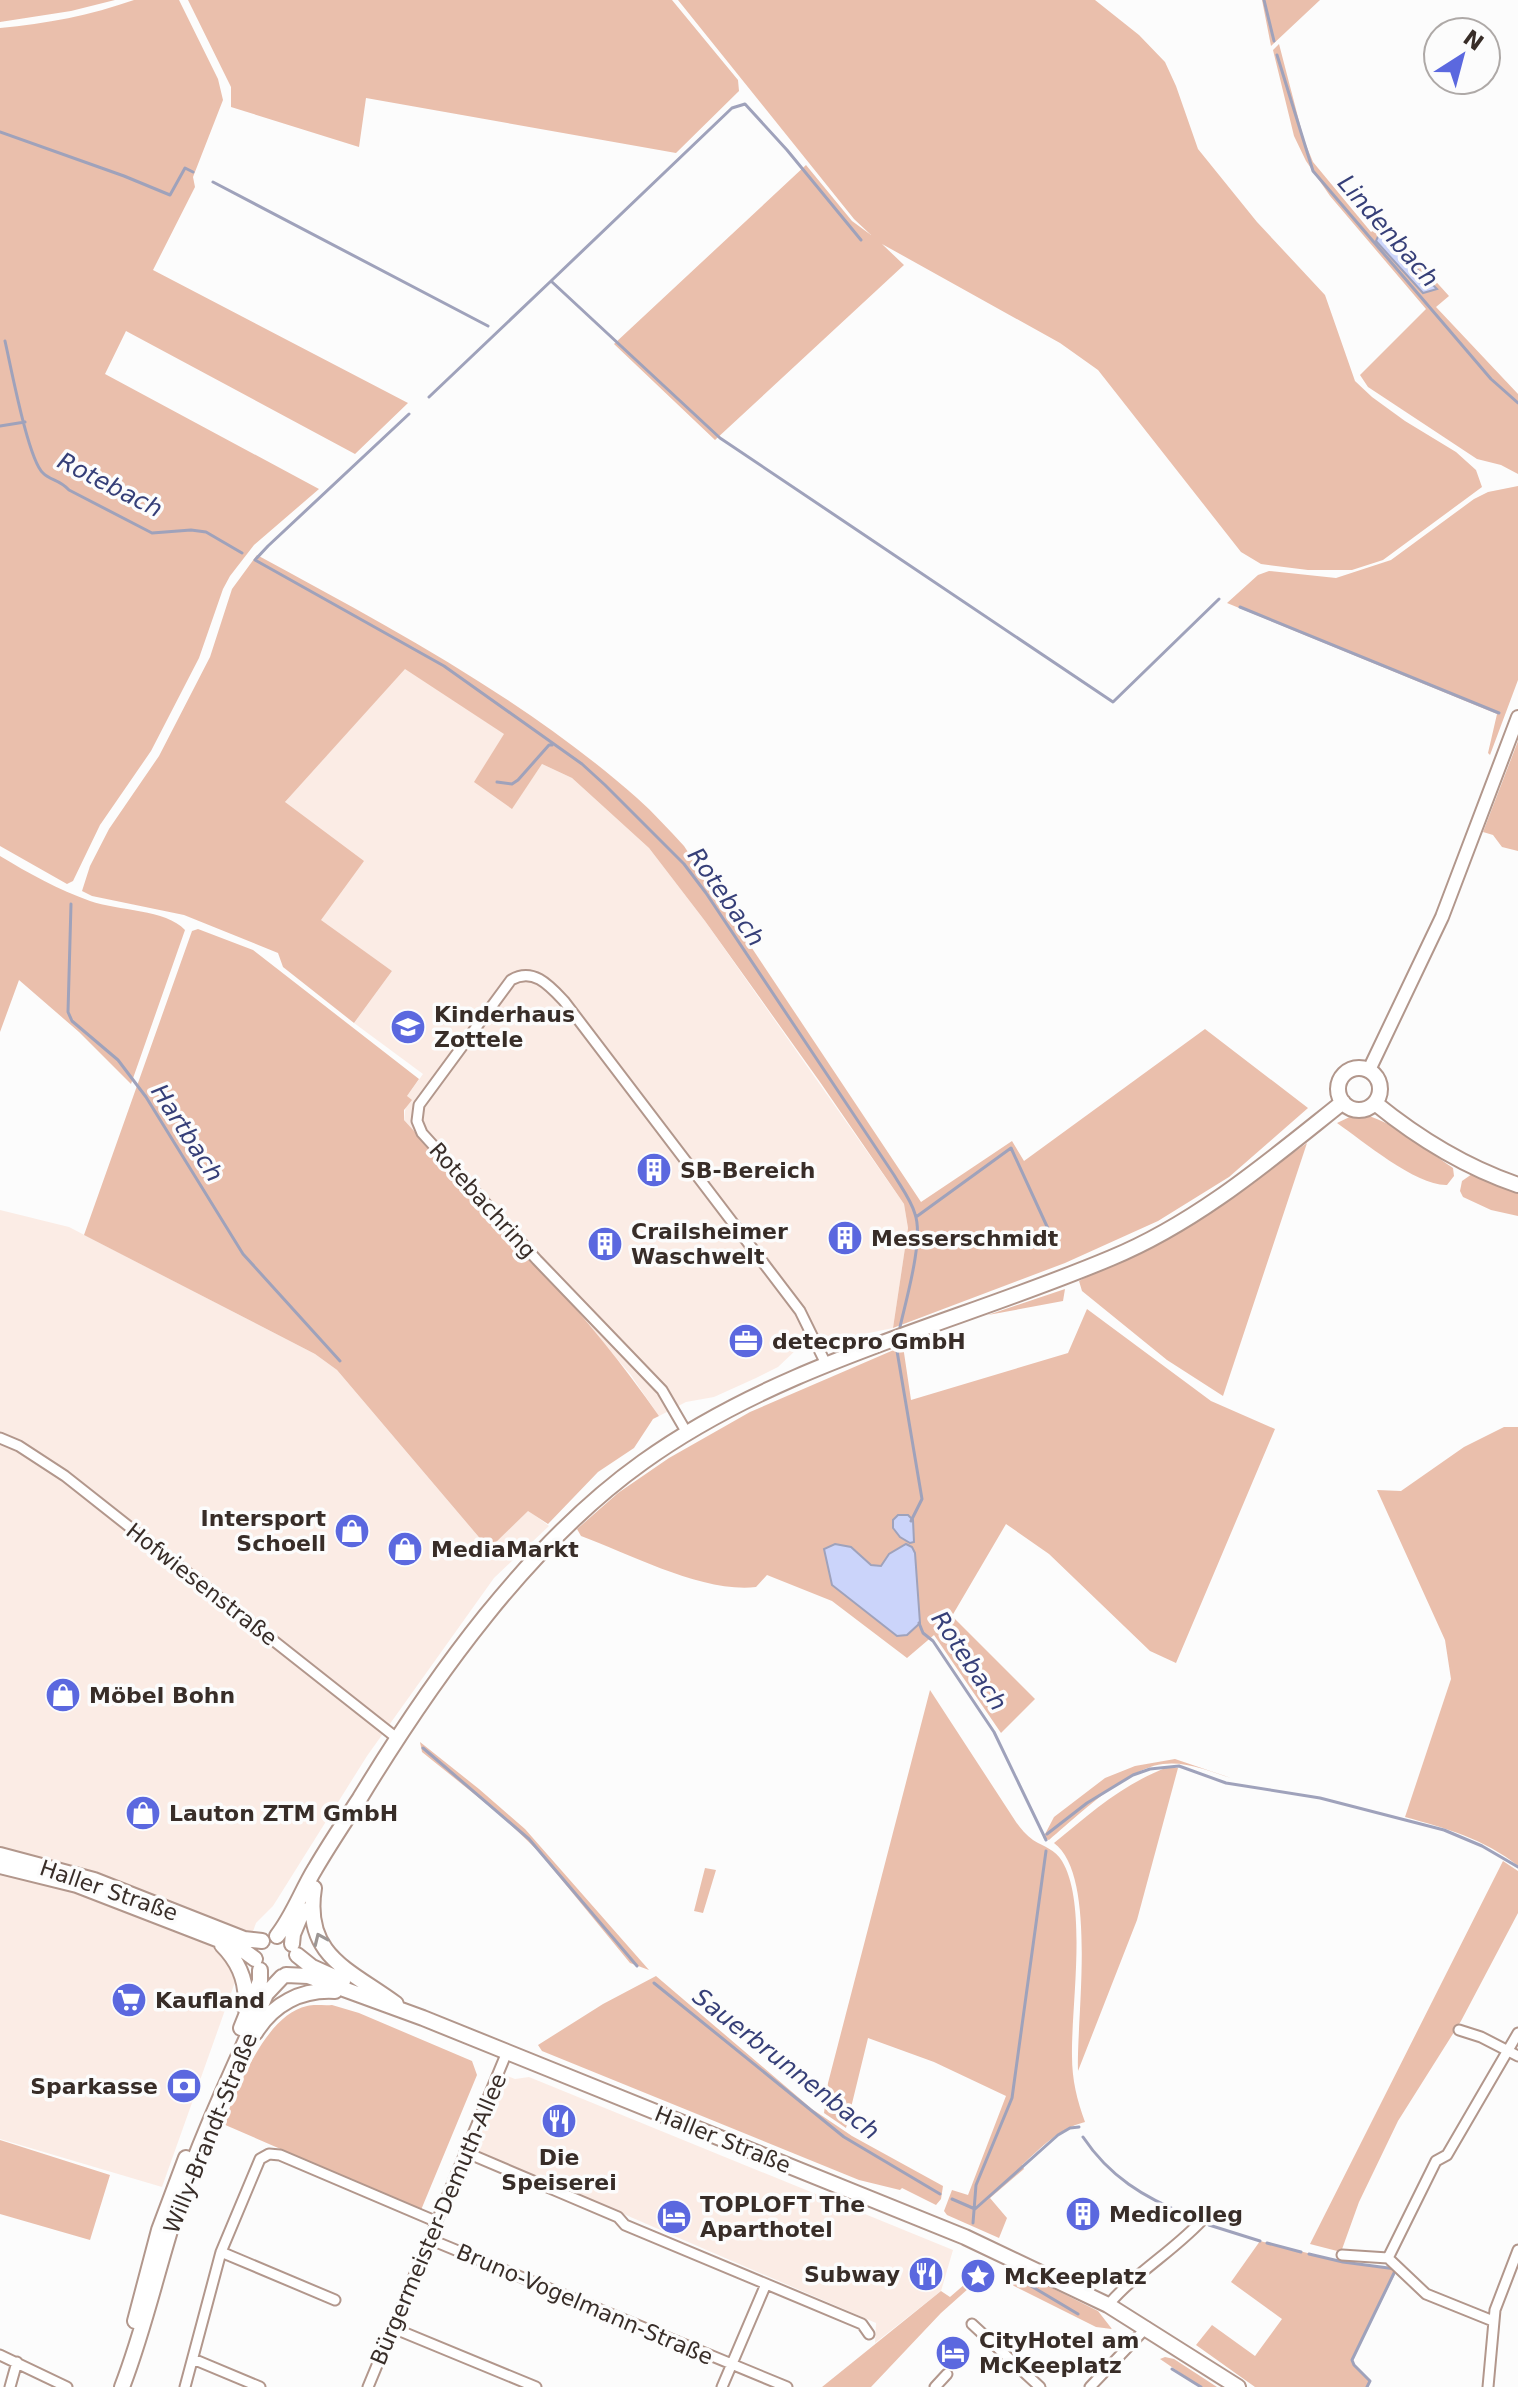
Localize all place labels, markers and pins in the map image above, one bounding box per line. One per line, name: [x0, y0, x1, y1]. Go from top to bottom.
place label: Kinderhaus Zottele: [434, 1002, 575, 1052]
school or university icon: Kinderhaus Zottele: [389, 1008, 427, 1046]
building icon: SB-Bereich: [635, 1151, 673, 1189]
place label: SB-Bereich: [680, 1158, 815, 1183]
place label: Crailsheimer Waschwelt: [631, 1219, 788, 1269]
building icon: Messerschmidt: [826, 1219, 864, 1257]
building icon: Crailsheimer Waschwelt: [586, 1225, 624, 1263]
place label: Messerschmidt: [871, 1226, 1059, 1251]
office icon: detecpro GmbH: [727, 1322, 765, 1360]
place label: detecpro GmbH: [772, 1329, 966, 1354]
place label: Intersport Schoell: [201, 1506, 326, 1556]
shop icon: Intersport Schoell: [333, 1512, 371, 1550]
shop icon: MediaMarkt: [386, 1530, 424, 1568]
place label: MediaMarkt: [431, 1537, 579, 1562]
shop icon: Möbel Bohn: [44, 1676, 82, 1714]
place label: Möbel Bohn: [89, 1683, 235, 1708]
shop icon: Lauton ZTM GmbH: [124, 1794, 162, 1832]
place label: Lauton ZTM GmbH: [169, 1801, 398, 1826]
supermarket icon: Kaufland: [110, 1981, 148, 2019]
place label: Kaufland: [155, 1988, 265, 2013]
bank icon: Sparkasse: [165, 2067, 203, 2105]
place label: Sparkasse: [30, 2074, 158, 2099]
restaurant icon: Die Speiserei: [540, 2102, 578, 2140]
place label: Die Speiserei: [501, 2145, 617, 2195]
place label: TOPLOFT The Aparthotel: [700, 2192, 865, 2242]
building icon: Medicolleg: [1064, 2195, 1102, 2233]
hotel icon: TOPLOFT The Aparthotel: [655, 2198, 693, 2236]
place label: Medicolleg: [1109, 2202, 1243, 2227]
restaurant icon: Subway: [907, 2255, 945, 2293]
place icon: McKeeplatz: [959, 2257, 997, 2295]
place label: Subway: [804, 2262, 900, 2287]
place label: McKeeplatz: [1004, 2264, 1147, 2289]
place label: CityHotel am McKeeplatz: [979, 2328, 1139, 2378]
hotel icon: CityHotel am McKeeplatz: [934, 2334, 972, 2372]

